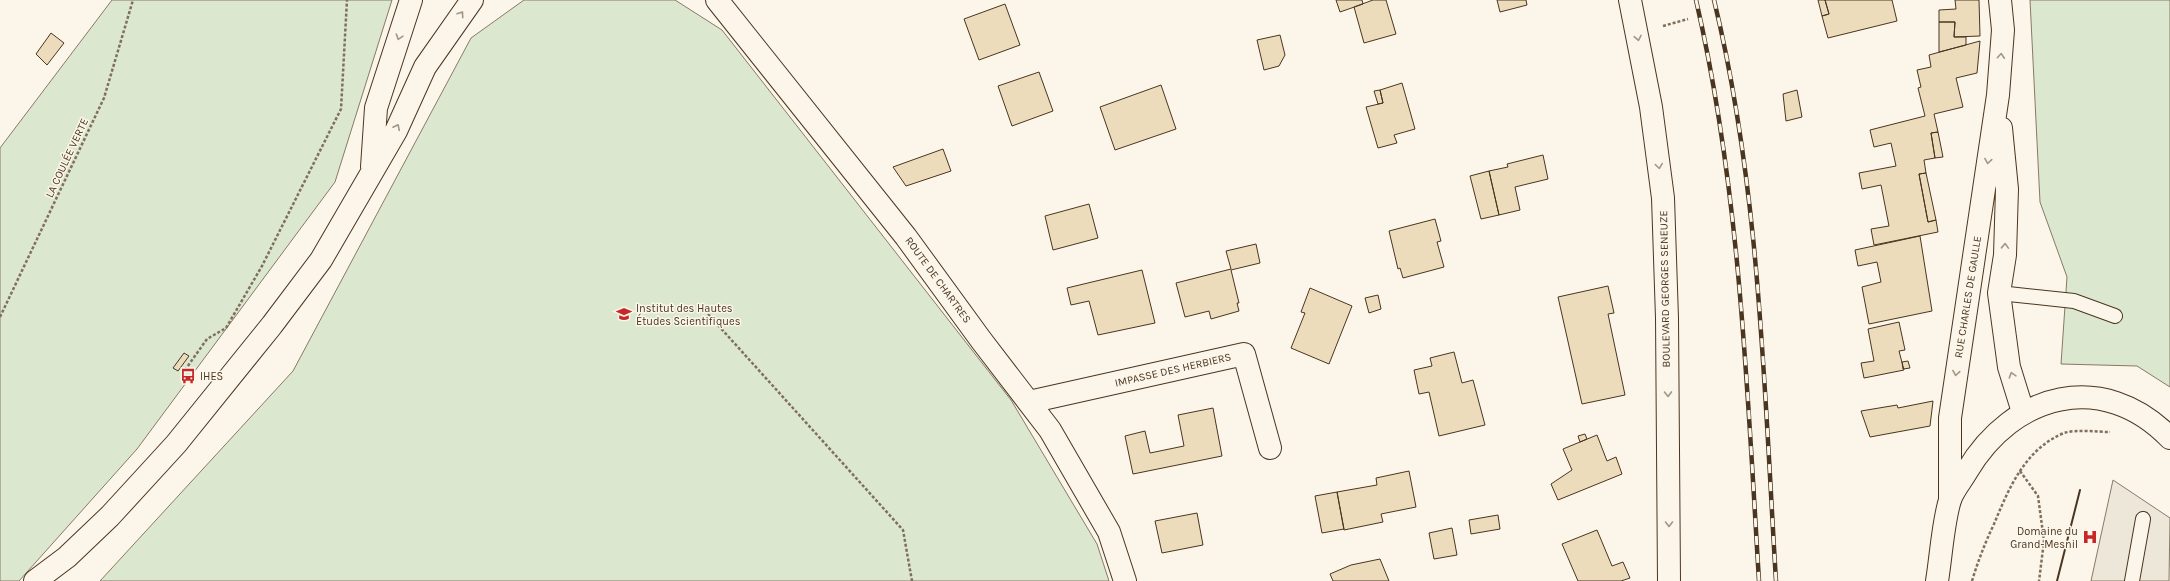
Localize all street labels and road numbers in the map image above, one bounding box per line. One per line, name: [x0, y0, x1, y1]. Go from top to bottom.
street label: LA COULÉE VERTE: [41, 115, 91, 200]
street label: BOULEVARD GEORGES SENEUZE: [1657, 210, 1673, 368]
street label: ROUTE DE CHARTRES: [902, 234, 974, 326]
street label: RUE CHARLES DE GAULLE: [1952, 235, 1984, 359]
street label: IMPASSE DES HERBIERS: [1114, 350, 1232, 390]

